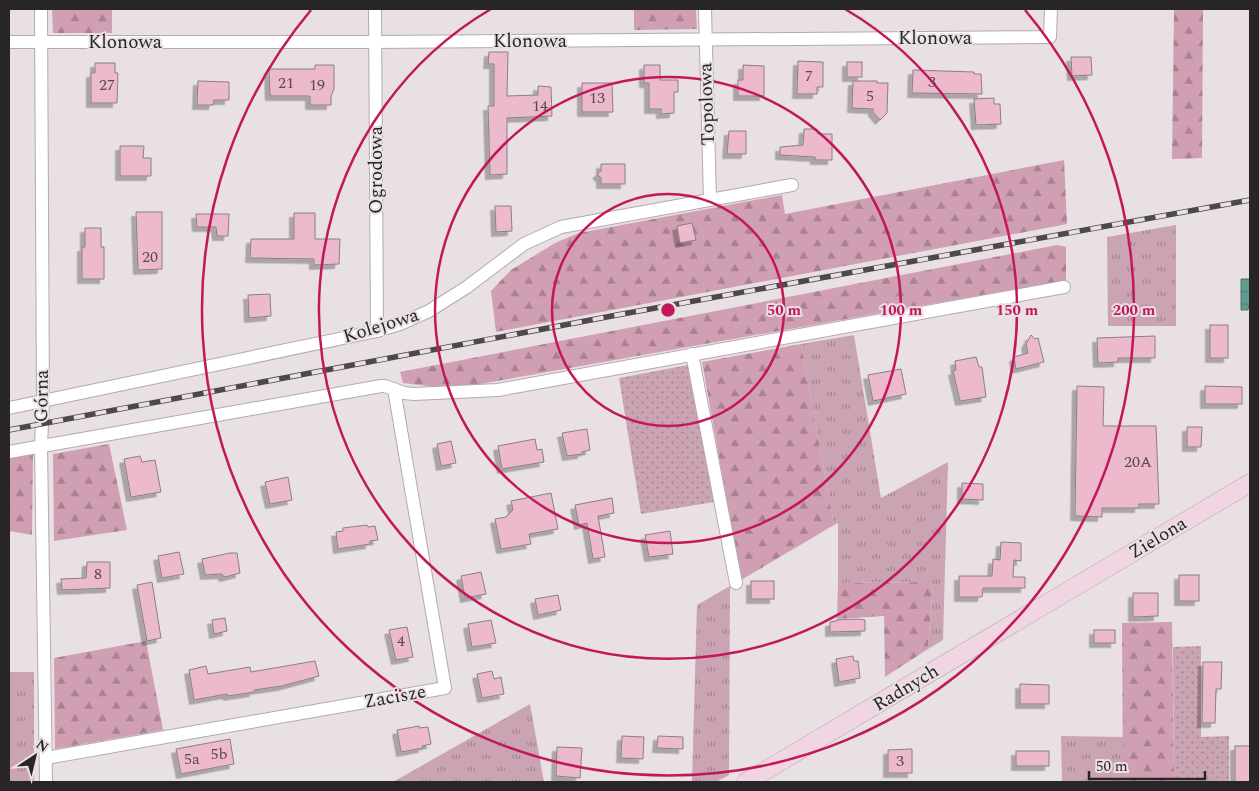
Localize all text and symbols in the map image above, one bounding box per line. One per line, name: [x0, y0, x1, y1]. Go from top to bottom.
street label: Klonowa: [898, 24, 973, 53]
street label: Klonowa: [493, 27, 568, 56]
street label: Klonowa: [88, 28, 163, 57]
street label: Topolowa: [691, 61, 723, 146]
house number: 7: [805, 64, 813, 88]
house number: 3: [928, 70, 936, 94]
house number: 21: [278, 71, 294, 95]
house number: 27: [99, 73, 115, 97]
house number: 19: [309, 73, 325, 97]
house number: 5: [866, 84, 874, 108]
house number: 13: [589, 86, 605, 110]
house number: 14: [532, 94, 548, 118]
street label: Ogrodowa: [362, 125, 391, 214]
house number: 20: [142, 245, 158, 269]
text: 50 m: [767, 299, 802, 322]
text: 100 m: [880, 299, 923, 322]
text: 150 m: [996, 299, 1039, 322]
text: 200 m: [1113, 299, 1156, 322]
street label: Kolejowa: [339, 301, 423, 351]
centre of rings: [659, 301, 677, 319]
street label: Górna: [27, 369, 57, 423]
house number: 20A: [1124, 450, 1152, 474]
street label: Zielona: [1123, 509, 1193, 567]
house number: 8: [94, 562, 102, 586]
house number: 4: [397, 629, 405, 653]
street label: Radnych: [867, 657, 945, 719]
street label: Zacisze: [362, 677, 428, 717]
north arrow: [10, 731, 60, 781]
text: N: [31, 734, 53, 758]
house number: 5b: [211, 742, 228, 766]
house number: 5a: [184, 747, 200, 771]
scale bar: [1089, 748, 1205, 780]
house number: 3: [896, 749, 904, 773]
text: 50 m: [1096, 755, 1128, 778]

